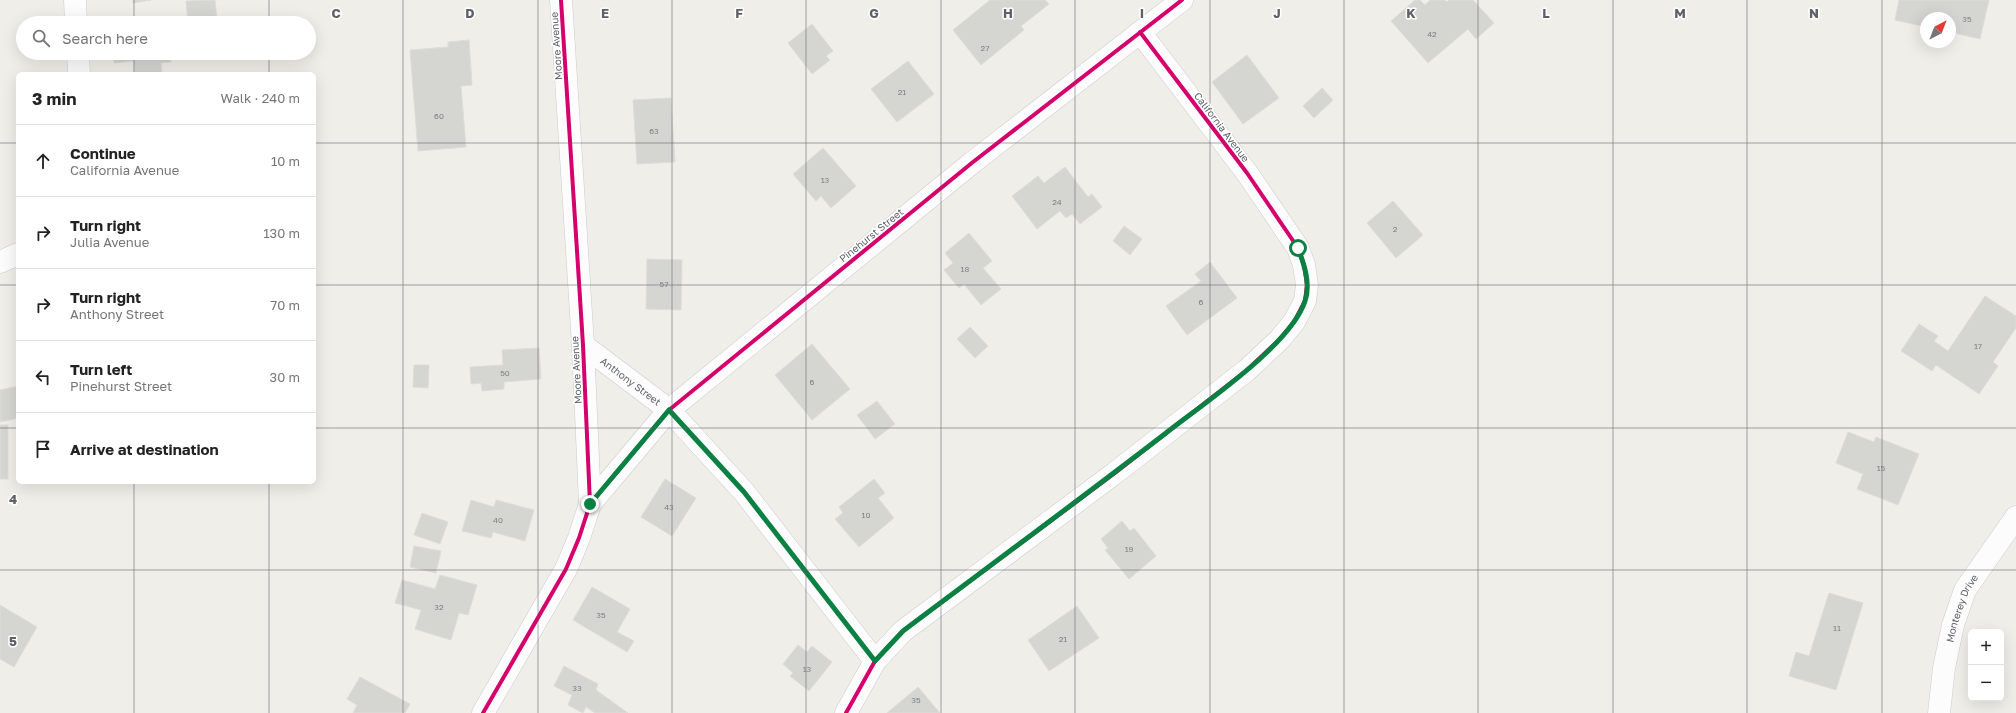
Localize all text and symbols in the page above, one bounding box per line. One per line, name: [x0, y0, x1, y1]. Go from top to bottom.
text: C: [331, 5, 341, 21]
text: D: [465, 5, 475, 21]
text: E: [601, 5, 609, 21]
text: F: [735, 5, 743, 21]
text: G: [869, 5, 879, 21]
text: H: [1003, 5, 1013, 21]
text: I: [1140, 5, 1144, 21]
text: J: [1273, 5, 1281, 21]
text: K: [1406, 5, 1416, 21]
text: L: [1542, 5, 1550, 21]
text: M: [1674, 5, 1686, 21]
text: N: [1809, 5, 1819, 21]
street label: Moore Avenue: [548, 11, 564, 80]
north arrow: [1920, 12, 1956, 48]
house number: 35: [1962, 14, 1972, 24]
search box: [16, 16, 316, 60]
icon: search: [30, 27, 52, 49]
text: Search here: [62, 29, 148, 47]
house number: 42: [1427, 29, 1437, 39]
house number: 27: [981, 43, 989, 53]
house number: 21: [898, 87, 906, 97]
text: 3 min: [32, 88, 76, 109]
text: Walk · 240 m: [221, 90, 300, 106]
street label: California Avenue: [1192, 90, 1252, 164]
house number: 60: [434, 111, 444, 121]
house number: 63: [649, 126, 659, 136]
text: Continue: [70, 144, 136, 162]
icon: ahead: [32, 150, 54, 172]
text: 10 m: [271, 153, 300, 169]
text: California Avenue: [70, 162, 179, 178]
house number: 13: [821, 175, 830, 185]
house number: 24: [1052, 197, 1062, 207]
street label: Pinehurst Street: [837, 206, 905, 264]
text: Turn right: [70, 216, 141, 234]
icon: right: [32, 222, 54, 244]
house number: 2: [1393, 224, 1398, 234]
text: 130 m: [263, 225, 300, 241]
text: Julia Avenue: [70, 234, 149, 250]
route start: [1289, 239, 1307, 257]
house number: 18: [961, 264, 969, 274]
house number: 57: [660, 279, 668, 289]
text: Turn right: [70, 288, 141, 306]
icon: right: [32, 294, 54, 316]
text: 70 m: [270, 297, 300, 313]
house number: 6: [1199, 297, 1204, 307]
text: Anthony Street: [70, 306, 164, 322]
street label: Moore Avenue: [568, 336, 584, 404]
house number: 17: [1974, 341, 1982, 351]
street label: Anthony Street: [598, 354, 663, 408]
text: Turn left: [70, 360, 132, 378]
icon: left: [32, 366, 54, 388]
house number: 50: [500, 368, 510, 378]
text: 30 m: [270, 369, 300, 385]
house number: 6: [810, 377, 815, 387]
text: Pinehurst Street: [70, 378, 172, 394]
icon: arrive: [32, 438, 54, 460]
text: Arrive at destination: [70, 440, 219, 458]
house number: 15: [1877, 463, 1886, 473]
text: 4: [9, 491, 17, 507]
route end: [581, 495, 599, 513]
house number: 43: [664, 502, 674, 512]
house number: 10: [862, 510, 870, 520]
house number: 40: [493, 515, 503, 525]
house number: 19: [1125, 544, 1134, 554]
street label: Monterey Drive: [1944, 571, 1980, 643]
house number: 32: [434, 602, 444, 612]
house number: 35: [596, 610, 606, 620]
house number: 11: [1833, 623, 1841, 633]
map controls: [1968, 629, 2004, 701]
button: +: [1968, 629, 2004, 665]
text: 5: [9, 633, 17, 649]
house number: 21: [1059, 634, 1067, 644]
house number: 13: [803, 664, 812, 674]
button: −: [1968, 665, 2004, 701]
house number: 33: [572, 683, 582, 693]
house number: 35: [911, 695, 921, 705]

